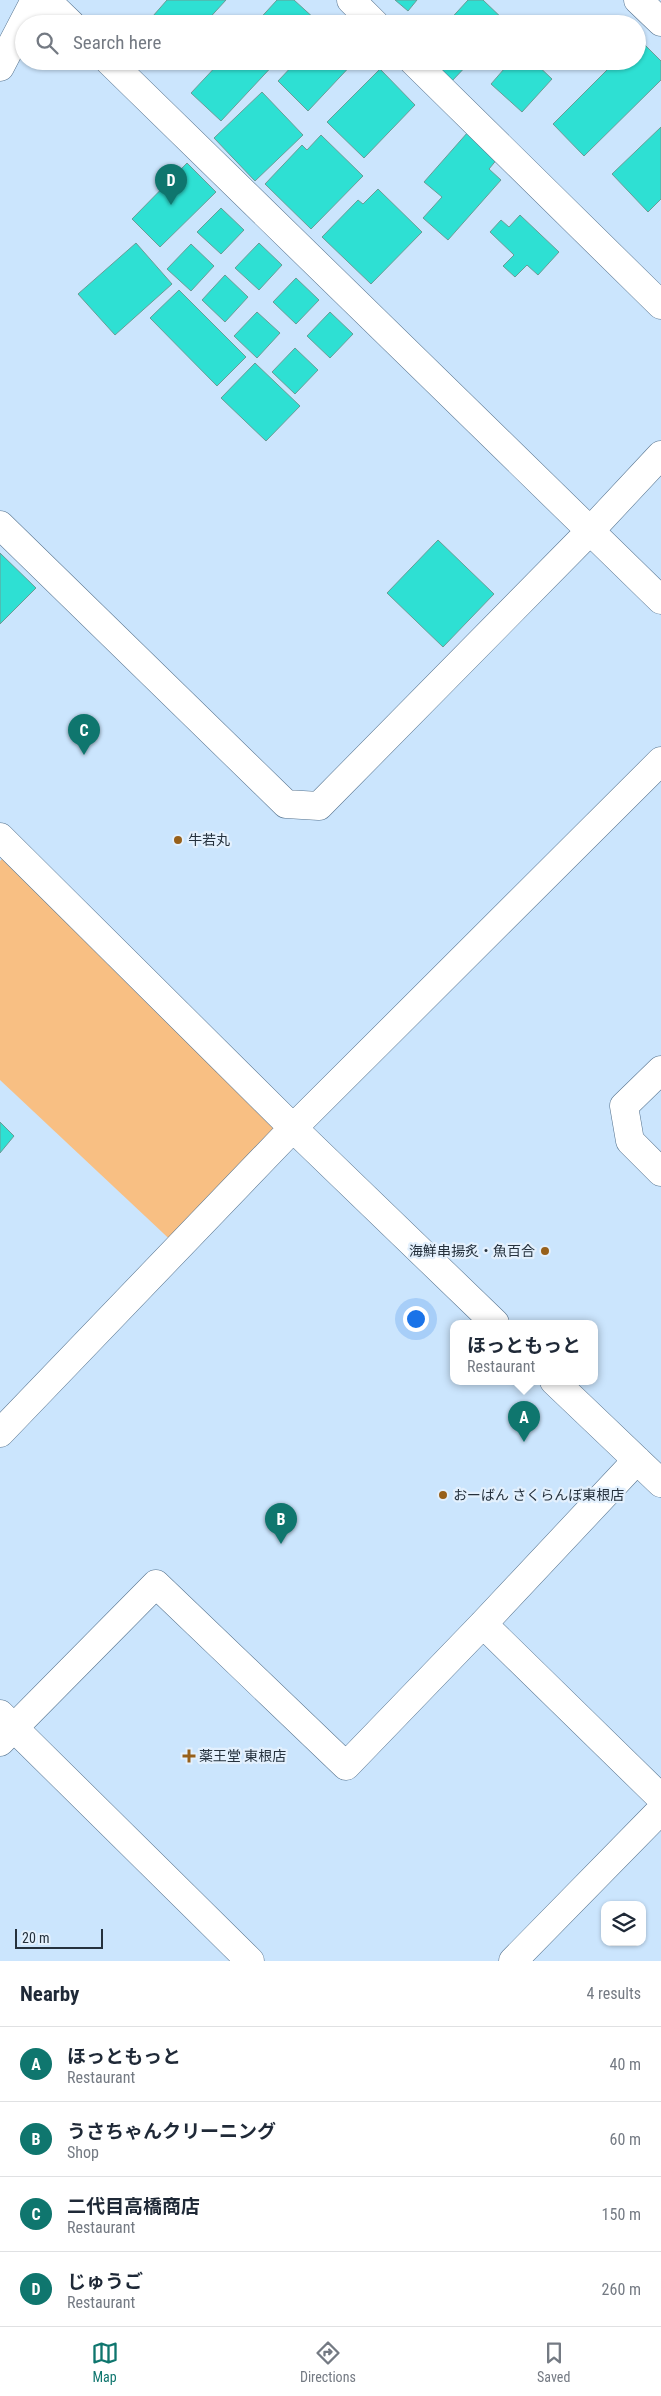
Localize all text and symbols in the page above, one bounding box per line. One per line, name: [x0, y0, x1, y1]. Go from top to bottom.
search box: [15, 15, 646, 70]
icon: search: [33, 29, 61, 57]
text: Search here: [73, 31, 161, 54]
pin: D: [155, 164, 187, 205]
pin: C: [68, 714, 100, 755]
place label: 牛若丸: [188, 832, 230, 848]
marker: 牛若丸: [172, 834, 184, 846]
place label: 海鮮串揚炙・魚百合: [409, 1243, 535, 1259]
marker: 海鮮串揚炙・魚百合: [539, 1245, 551, 1257]
your location: [403, 1306, 429, 1332]
popup: [450, 1320, 598, 1385]
text: ほっともっと: [467, 1334, 581, 1357]
text: Restaurant: [467, 1357, 535, 1376]
pin: A: [508, 1401, 540, 1442]
place label: おーばん さくらんぼ東根店: [453, 1487, 624, 1503]
marker: おーばん さくらんぼ東根店: [437, 1489, 449, 1501]
pin: B: [265, 1503, 297, 1544]
place label: 薬王堂 東根店: [199, 1748, 286, 1764]
marker: 薬王堂 東根店: [183, 1750, 195, 1762]
map controls: [601, 1901, 646, 1946]
button: layers: [601, 1901, 646, 1946]
scale bar: [15, 1926, 102, 1949]
text: 20 m: [22, 1930, 50, 1946]
text: Nearby: [20, 1982, 79, 2006]
text: 4 results: [586, 1984, 641, 2003]
text: ほっともっと: [67, 2045, 181, 2068]
text: A: [31, 2055, 41, 2074]
text: 40 m: [609, 2055, 641, 2074]
text: Restaurant: [67, 2068, 135, 2087]
text: うさちゃんクリーニング: [67, 2120, 276, 2143]
text: B: [32, 2130, 40, 2149]
text: 60 m: [609, 2130, 641, 2149]
text: Shop: [67, 2143, 99, 2162]
text: 二代目高橋商店: [67, 2195, 200, 2218]
text: C: [31, 2205, 41, 2224]
text: 150 m: [602, 2205, 641, 2224]
text: Restaurant: [67, 2218, 135, 2237]
text: じゅうご: [67, 2270, 143, 2293]
text: D: [31, 2280, 41, 2299]
text: 260 m: [602, 2280, 641, 2299]
text: Restaurant: [67, 2293, 135, 2312]
tab: Map: [91, 2339, 119, 2385]
tab: Directions: [300, 2339, 356, 2385]
tab: Saved: [537, 2339, 570, 2385]

